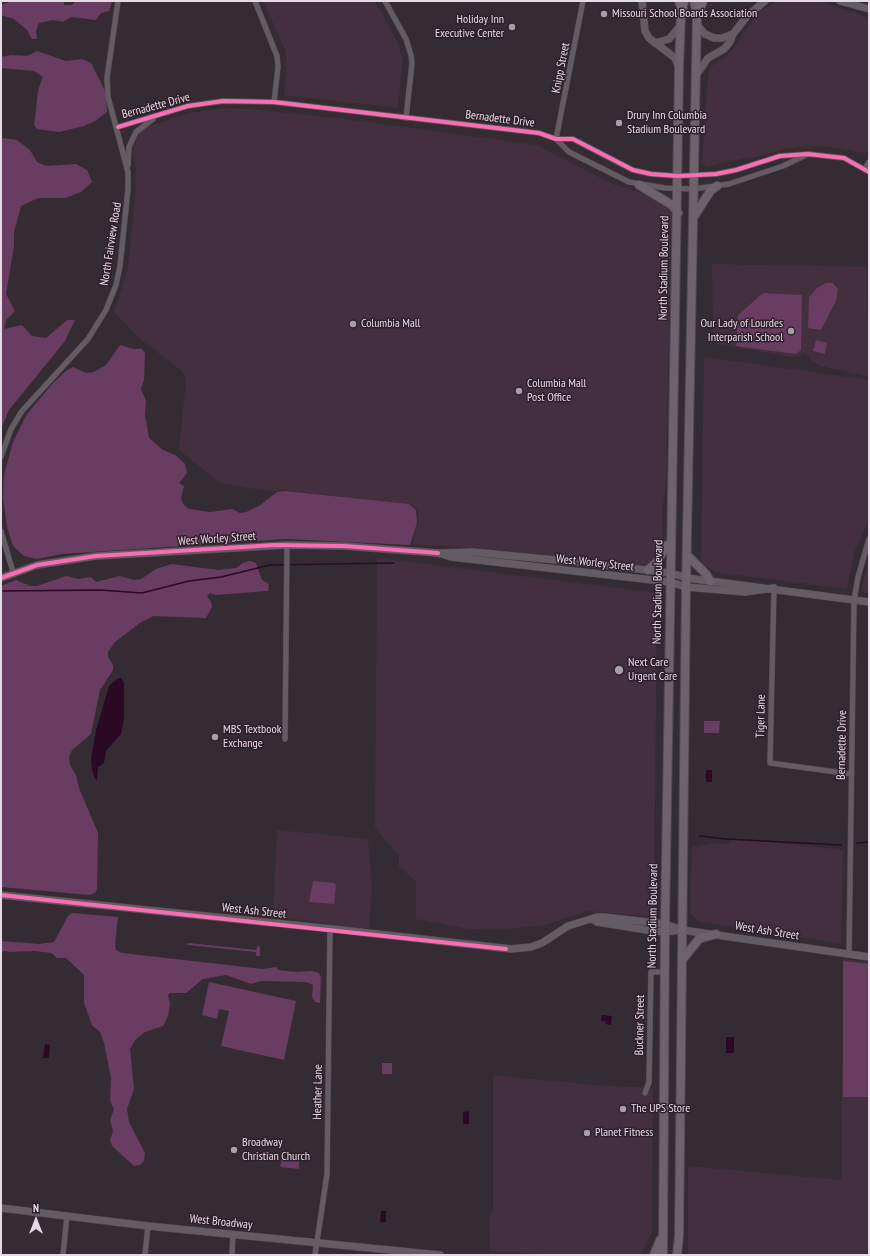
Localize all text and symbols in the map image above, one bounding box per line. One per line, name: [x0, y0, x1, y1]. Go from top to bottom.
place label: Missouri School Boards Association: [612, 7, 757, 21]
marker: Missouri School Boards Association: [599, 9, 609, 19]
place label: Holiday Inn Executive Center: [435, 13, 504, 41]
marker: Holiday Inn Executive Center: [507, 22, 517, 32]
street label: Knipp Street: [549, 41, 573, 95]
street label: Bernadette Drive: [120, 90, 192, 122]
street label: Bernadette Drive: [464, 108, 536, 130]
place label: Drury Inn Columbia Stadium Boulevard: [627, 109, 707, 137]
marker: Drury Inn Columbia Stadium Boulevard: [614, 118, 624, 128]
street label: North Fairview Road: [97, 201, 125, 287]
street label: North Stadium Boulevard: [656, 216, 672, 320]
place label: Columbia Mall: [361, 317, 420, 331]
place label: Our Lady of Lourdes Interparish School: [700, 317, 783, 345]
marker: Columbia Mall: [348, 319, 358, 329]
marker: Our Lady of Lourdes Interparish School: [786, 326, 796, 336]
place label: Columbia Mall Post Office: [527, 377, 586, 405]
marker: Columbia Mall Post Office: [514, 386, 524, 396]
street label: West Worley Street: [178, 529, 256, 549]
street label: North Stadium Boulevard: [650, 540, 666, 644]
street label: West Worley Street: [555, 552, 635, 574]
place label: Next Care Urgent Care: [628, 656, 677, 684]
marker: Next Care Urgent Care: [613, 664, 625, 676]
street label: Tiger Lane: [753, 694, 769, 738]
street label: Bernadette Drive: [834, 710, 850, 780]
place label: MBS Textbook Exchange: [223, 723, 281, 751]
marker: MBS Textbook Exchange: [210, 732, 220, 742]
street label: North Stadium Boulevard: [645, 864, 661, 968]
street label: West Ash Street: [221, 900, 287, 922]
street label: West Ash Street: [734, 919, 800, 943]
street label: Buckner Street: [632, 995, 648, 1055]
street label: Heather Lane: [310, 1064, 326, 1120]
place label: The UPS Store: [631, 1102, 690, 1116]
marker: The UPS Store: [618, 1104, 628, 1114]
place label: Planet Fitness: [595, 1126, 653, 1140]
marker: Planet Fitness: [582, 1128, 592, 1138]
place label: Broadway Christian Church: [242, 1136, 310, 1164]
marker: Broadway Christian Church: [229, 1145, 239, 1155]
north arrow: [16, 1200, 56, 1240]
text: N: [33, 1201, 39, 1215]
street label: West Broadway: [189, 1212, 253, 1232]

